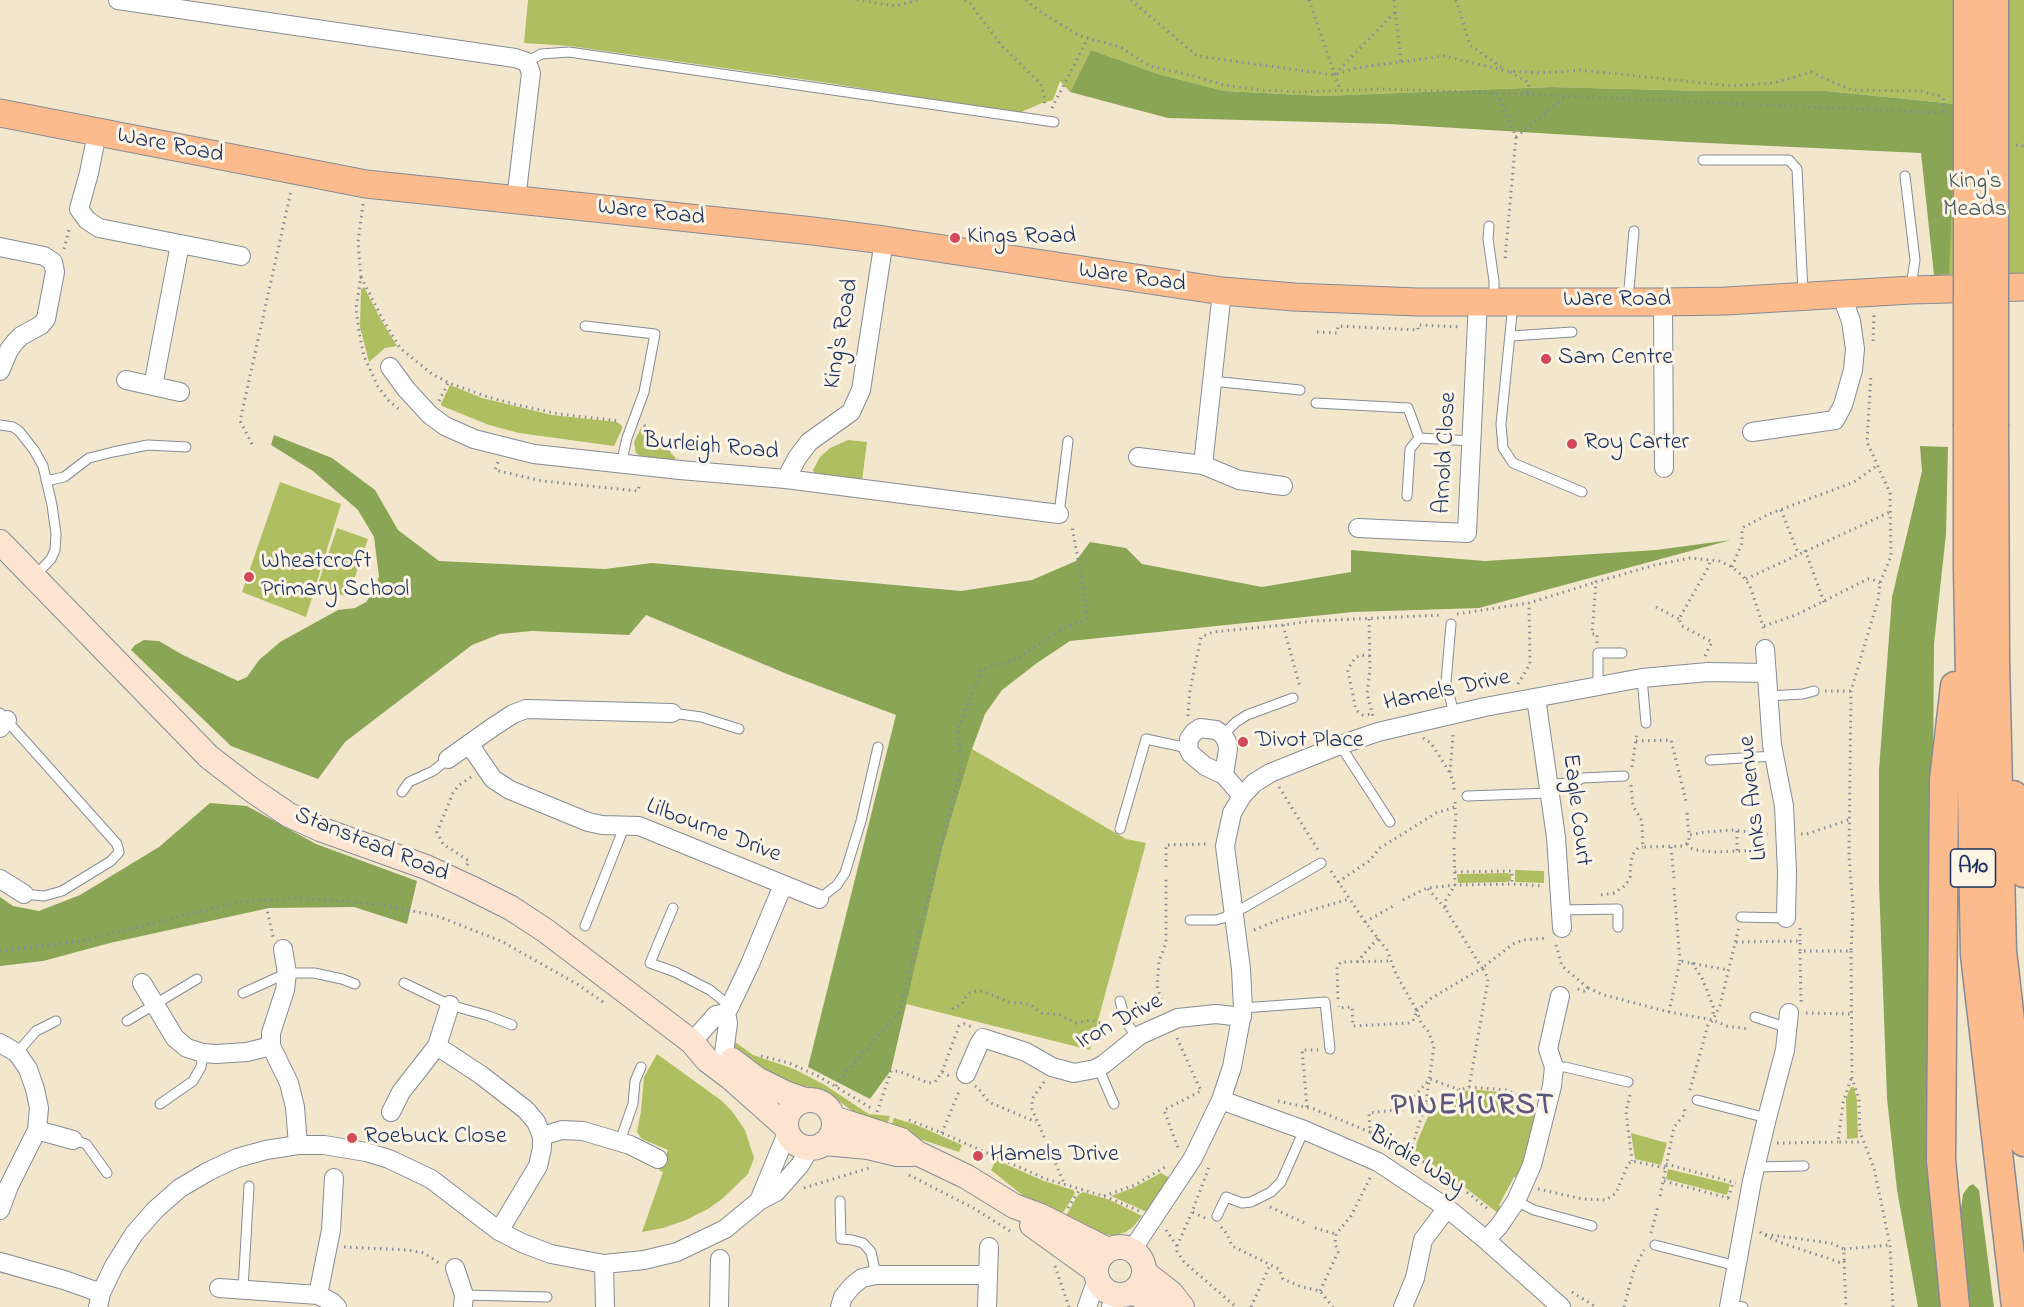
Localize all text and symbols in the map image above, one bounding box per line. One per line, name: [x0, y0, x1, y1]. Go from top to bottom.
street label: Ware Road: [114, 123, 226, 171]
park label: King's Meads: [1943, 169, 2007, 225]
street label: Ware Road: [596, 194, 706, 234]
place label: Kings Road: [967, 224, 1076, 252]
marker: Kings Road: [948, 231, 962, 245]
street label: Ware Road: [1077, 257, 1187, 301]
street label: King's Road: [819, 277, 867, 391]
street label: Ware Road: [1563, 287, 1671, 315]
place label: Sam Centre: [1558, 345, 1673, 373]
marker: Sam Centre: [1539, 352, 1553, 366]
street label: Arnold Close: [1429, 391, 1465, 515]
street label: Burleigh Road: [642, 428, 780, 468]
place label: Roy Carter: [1584, 430, 1689, 458]
marker: Roy Carter: [1565, 437, 1579, 451]
place label: Wheatcroft Primary School: [261, 549, 409, 605]
marker: Wheatcroft Primary School: [242, 570, 256, 584]
street label: Hamels Drive: [1381, 665, 1513, 719]
place label: Divot Place: [1255, 728, 1364, 756]
street label: Links Avenue: [1734, 734, 1776, 862]
marker: Divot Place: [1236, 735, 1250, 749]
street label: Eagle Court: [1554, 752, 1596, 868]
street label: Lilbourne Drive: [641, 793, 785, 871]
street label: Stanstead Road: [290, 802, 452, 890]
road number: A10: [1950, 849, 1996, 887]
street label: Iron Drive: [1072, 988, 1168, 1058]
district label: PINEHURST: [1391, 1090, 1555, 1126]
street label: Birdie Way: [1363, 1121, 1469, 1203]
place label: Roebuck Close: [364, 1124, 507, 1152]
marker: Roebuck Close: [345, 1131, 359, 1145]
place label: Hamels Drive: [990, 1142, 1119, 1170]
marker: Hamels Drive: [971, 1149, 985, 1163]

